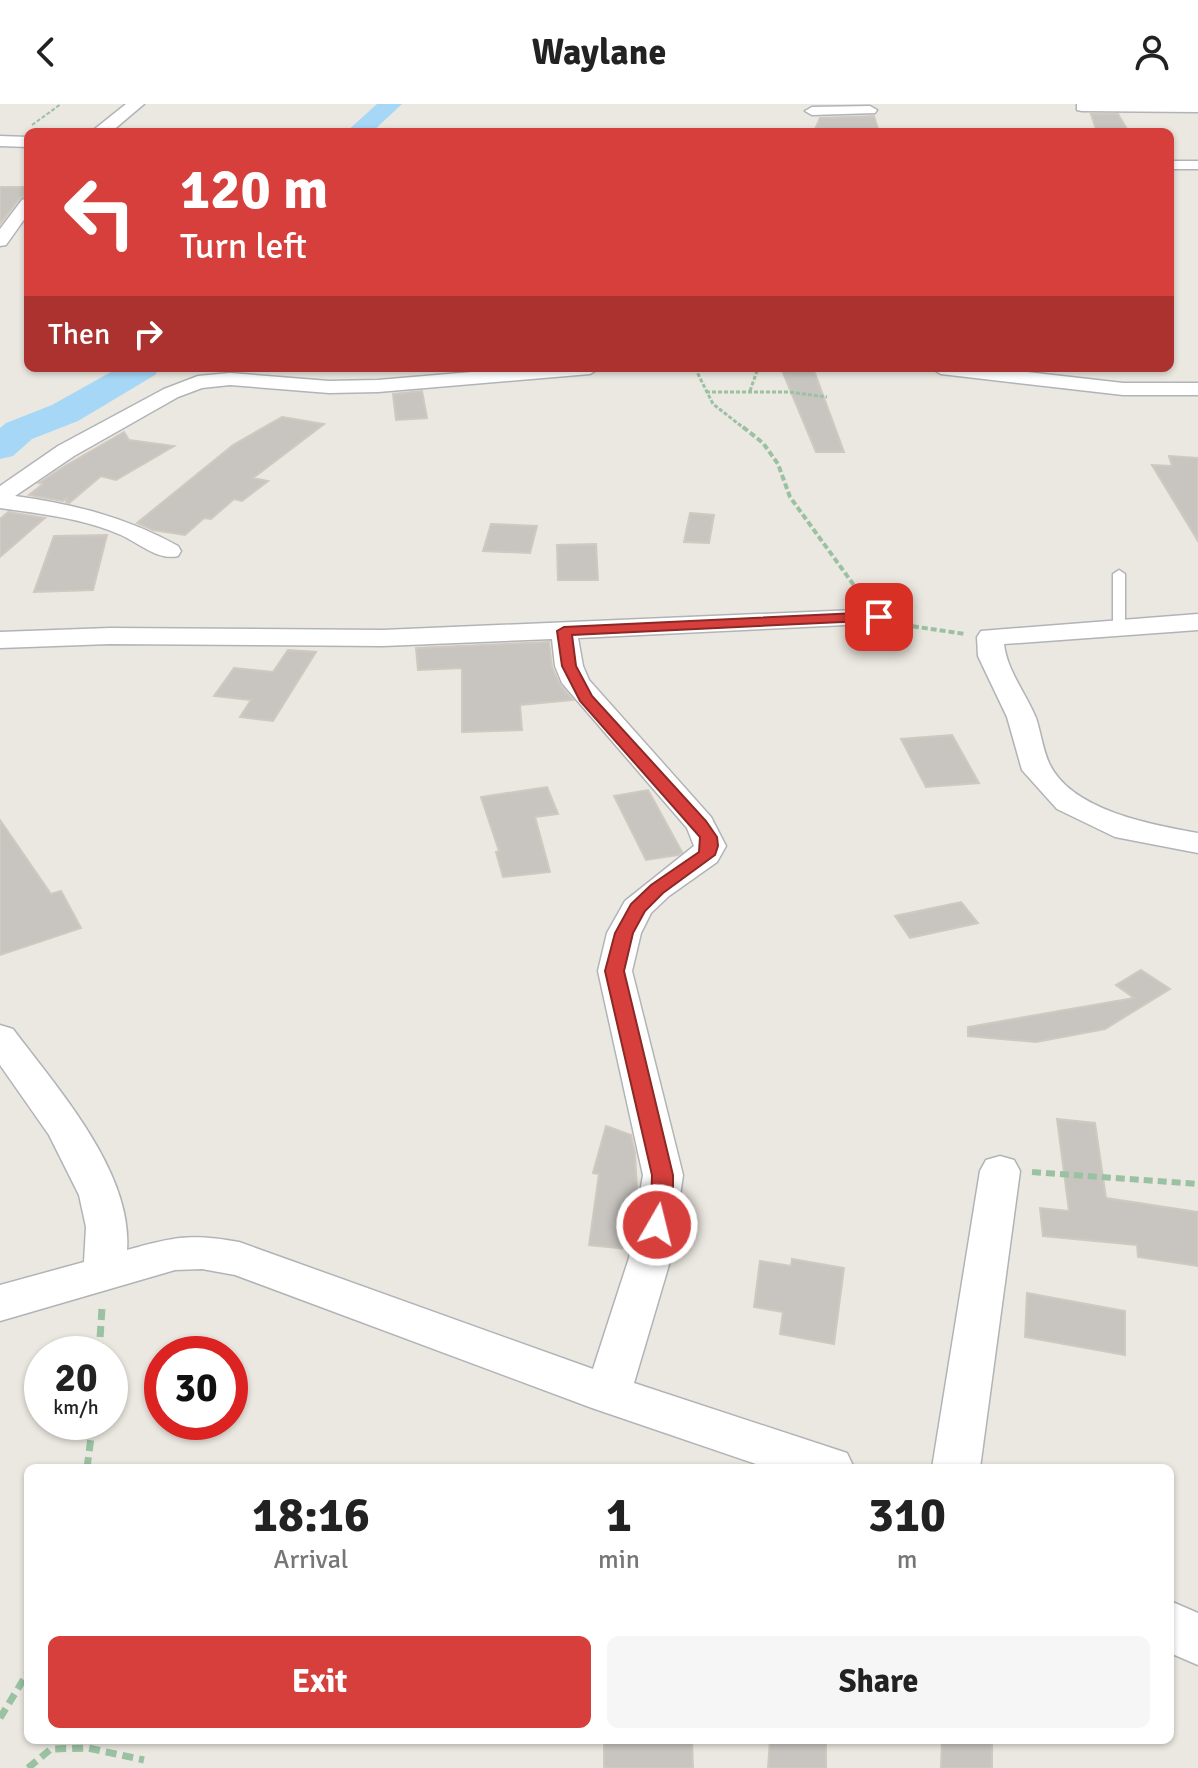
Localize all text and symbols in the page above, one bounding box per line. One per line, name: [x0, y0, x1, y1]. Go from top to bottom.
icon: back: [24, 30, 68, 74]
text: Waylane: [532, 30, 666, 75]
icon: person: [1130, 30, 1174, 74]
text: 120 m: [180, 155, 328, 224]
icon: left: [48, 160, 152, 264]
text: Turn left: [180, 224, 307, 269]
icon: right: [126, 312, 170, 356]
text: Then: [48, 316, 110, 353]
pin: [845, 583, 913, 651]
icon: arrive: [857, 595, 901, 639]
position arrow: [615, 1183, 699, 1267]
speed limit sign: 30: [144, 1336, 248, 1440]
text: 20: [54, 1353, 98, 1403]
text: km/h: [53, 1395, 99, 1420]
text: 18:16: [252, 1486, 370, 1545]
text: 1: [606, 1486, 632, 1545]
text: 310: [868, 1486, 946, 1545]
text: Arrival: [274, 1544, 348, 1576]
text: min: [598, 1544, 640, 1576]
text: m: [897, 1544, 917, 1576]
button: Exit: [48, 1636, 591, 1728]
button: Share: [607, 1636, 1150, 1728]

